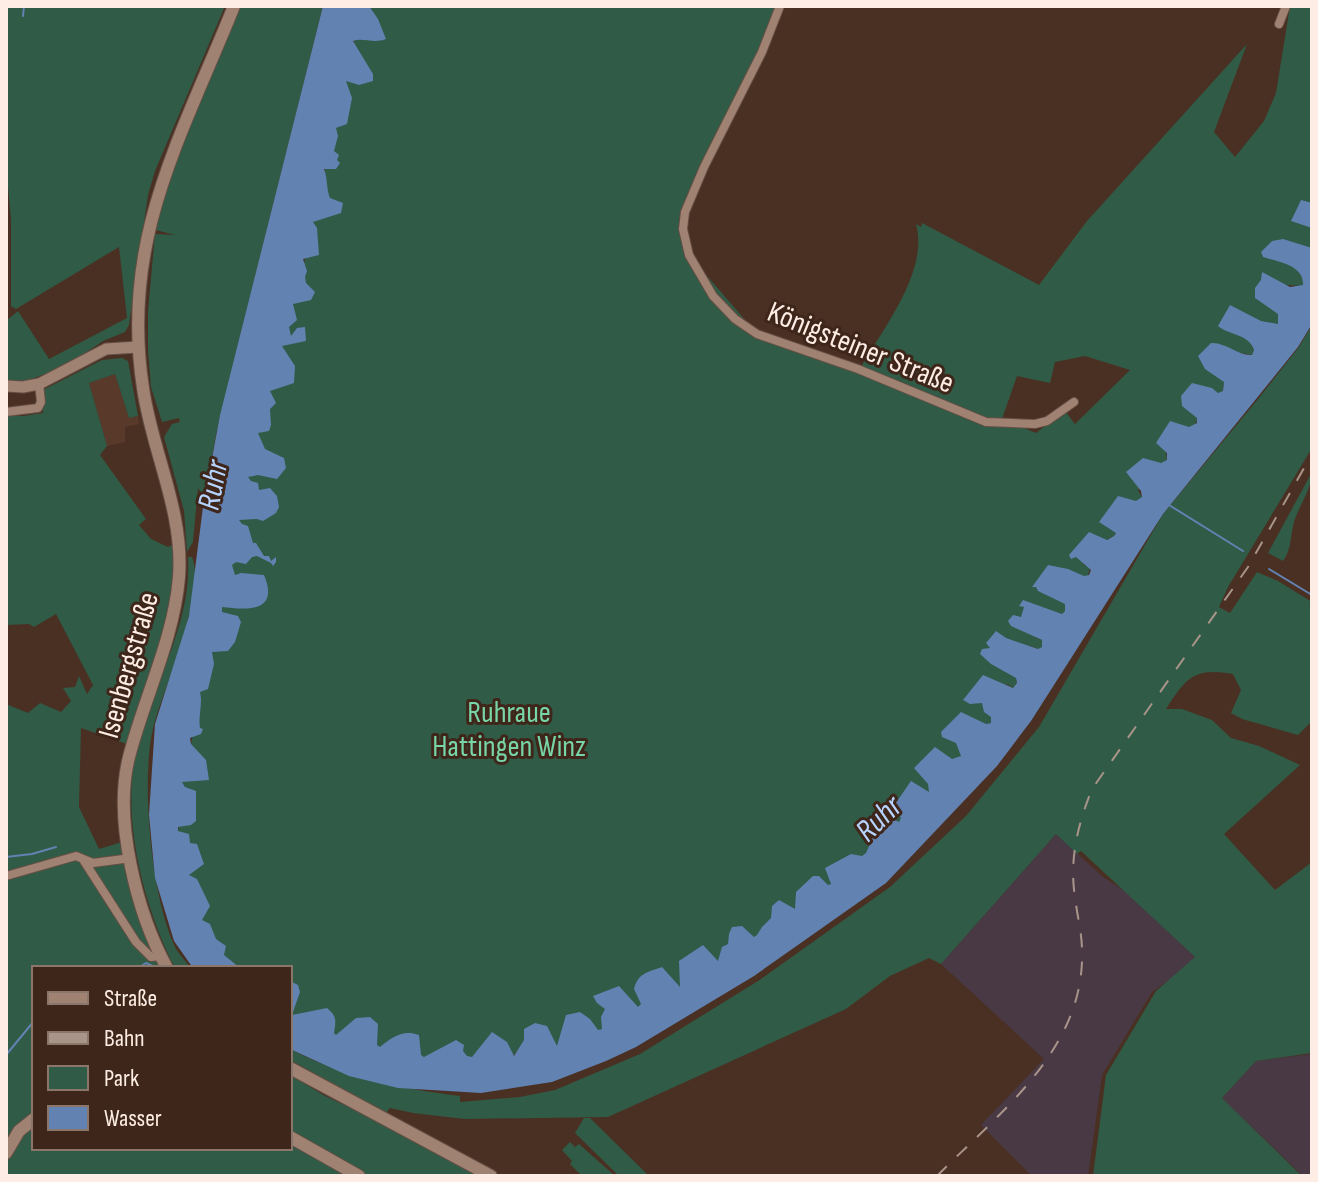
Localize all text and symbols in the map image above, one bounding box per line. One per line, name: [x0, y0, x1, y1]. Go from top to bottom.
street label: Königsteiner Straße: [762, 294, 959, 402]
water label: Ruhr: [190, 456, 238, 514]
street label: Isenbergstraße: [91, 588, 167, 742]
park label: Ruhraue Hattingen Winz: [432, 695, 586, 765]
water label: Ruhr: [848, 787, 911, 850]
legend: [32, 966, 292, 1150]
text: Straße: [104, 984, 157, 1013]
text: Bahn: [104, 1024, 145, 1053]
text: Park: [104, 1064, 139, 1093]
text: Wasser: [104, 1104, 162, 1133]

